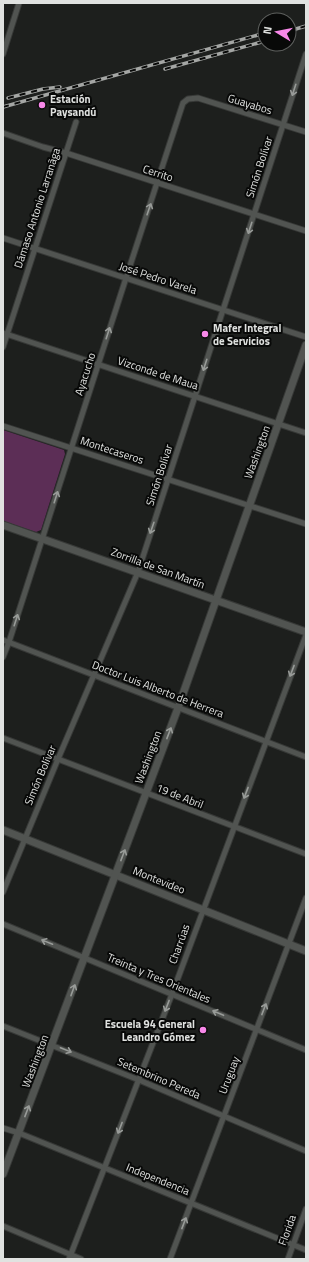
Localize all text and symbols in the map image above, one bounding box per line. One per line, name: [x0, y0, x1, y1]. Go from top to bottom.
north arrow: [257, 12, 297, 52]
text: N: [259, 25, 276, 35]
one-way arrow: [289, 84, 297, 96]
street label: Guayabos: [226, 90, 274, 118]
place label: Estación Paysandú: [50, 91, 96, 120]
marker: Estación Paysandú: [37, 100, 47, 110]
street label: Simón Bolívar: [242, 134, 277, 200]
street label: Dámaso Antonio Larranãga: [10, 145, 64, 270]
street label: Cerrito: [141, 161, 175, 185]
one-way arrow: [146, 203, 153, 216]
one-way arrow: [245, 221, 253, 233]
street label: José Pedro Varela: [117, 258, 199, 298]
place label: Mafer Integral de Servicios: [213, 320, 281, 349]
one-way arrow: [105, 327, 113, 339]
marker: Mafer Integral de Servicios: [200, 329, 210, 339]
street label: Ayacucho: [71, 350, 100, 398]
street label: Vizconde de Maua: [116, 352, 201, 394]
one-way arrow: [201, 358, 209, 370]
street label: Washington: [240, 423, 274, 481]
street label: Montecaseros: [78, 432, 146, 468]
street label: Simón Bolívar: [142, 442, 177, 508]
one-way arrow: [53, 490, 60, 503]
one-way arrow: [148, 522, 155, 535]
street label: Zorrilla de San Martín: [109, 544, 207, 592]
one-way arrow: [13, 614, 20, 627]
street label: Doctor Luis Alberto de Herrera: [90, 656, 227, 722]
one-way arrow: [288, 665, 296, 677]
one-way arrow: [165, 727, 173, 739]
street label: Washington: [131, 728, 165, 786]
street label: Simón Bolívar: [20, 742, 60, 807]
street label: 19 de Abril: [154, 780, 206, 812]
one-way arrow: [242, 786, 250, 798]
one-way arrow: [120, 849, 128, 861]
street label: Montevideo: [130, 862, 188, 898]
street label: Charrúas: [164, 922, 194, 966]
one-way arrow: [41, 938, 53, 946]
street label: Treinta y Tres Orientales: [105, 949, 213, 1007]
one-way arrow: [69, 984, 77, 996]
one-way arrow: [162, 1000, 170, 1012]
one-way arrow: [261, 1004, 269, 1016]
one-way arrow: [213, 1009, 225, 1017]
place label: Escuela 94 General Leandro Gómez: [105, 1016, 195, 1045]
marker: Escuela 94 General Leandro Gómez: [198, 1025, 208, 1035]
street label: Washington: [18, 1032, 52, 1090]
one-way arrow: [59, 1047, 71, 1055]
street label: Setembrino Pereda: [115, 1053, 203, 1103]
street label: Uruguay: [215, 1053, 244, 1096]
one-way arrow: [23, 1106, 31, 1118]
one-way arrow: [116, 1121, 124, 1133]
street label: Independencia: [124, 1159, 193, 1199]
street label: Florida: [274, 1212, 300, 1248]
one-way arrow: [180, 1217, 188, 1229]

